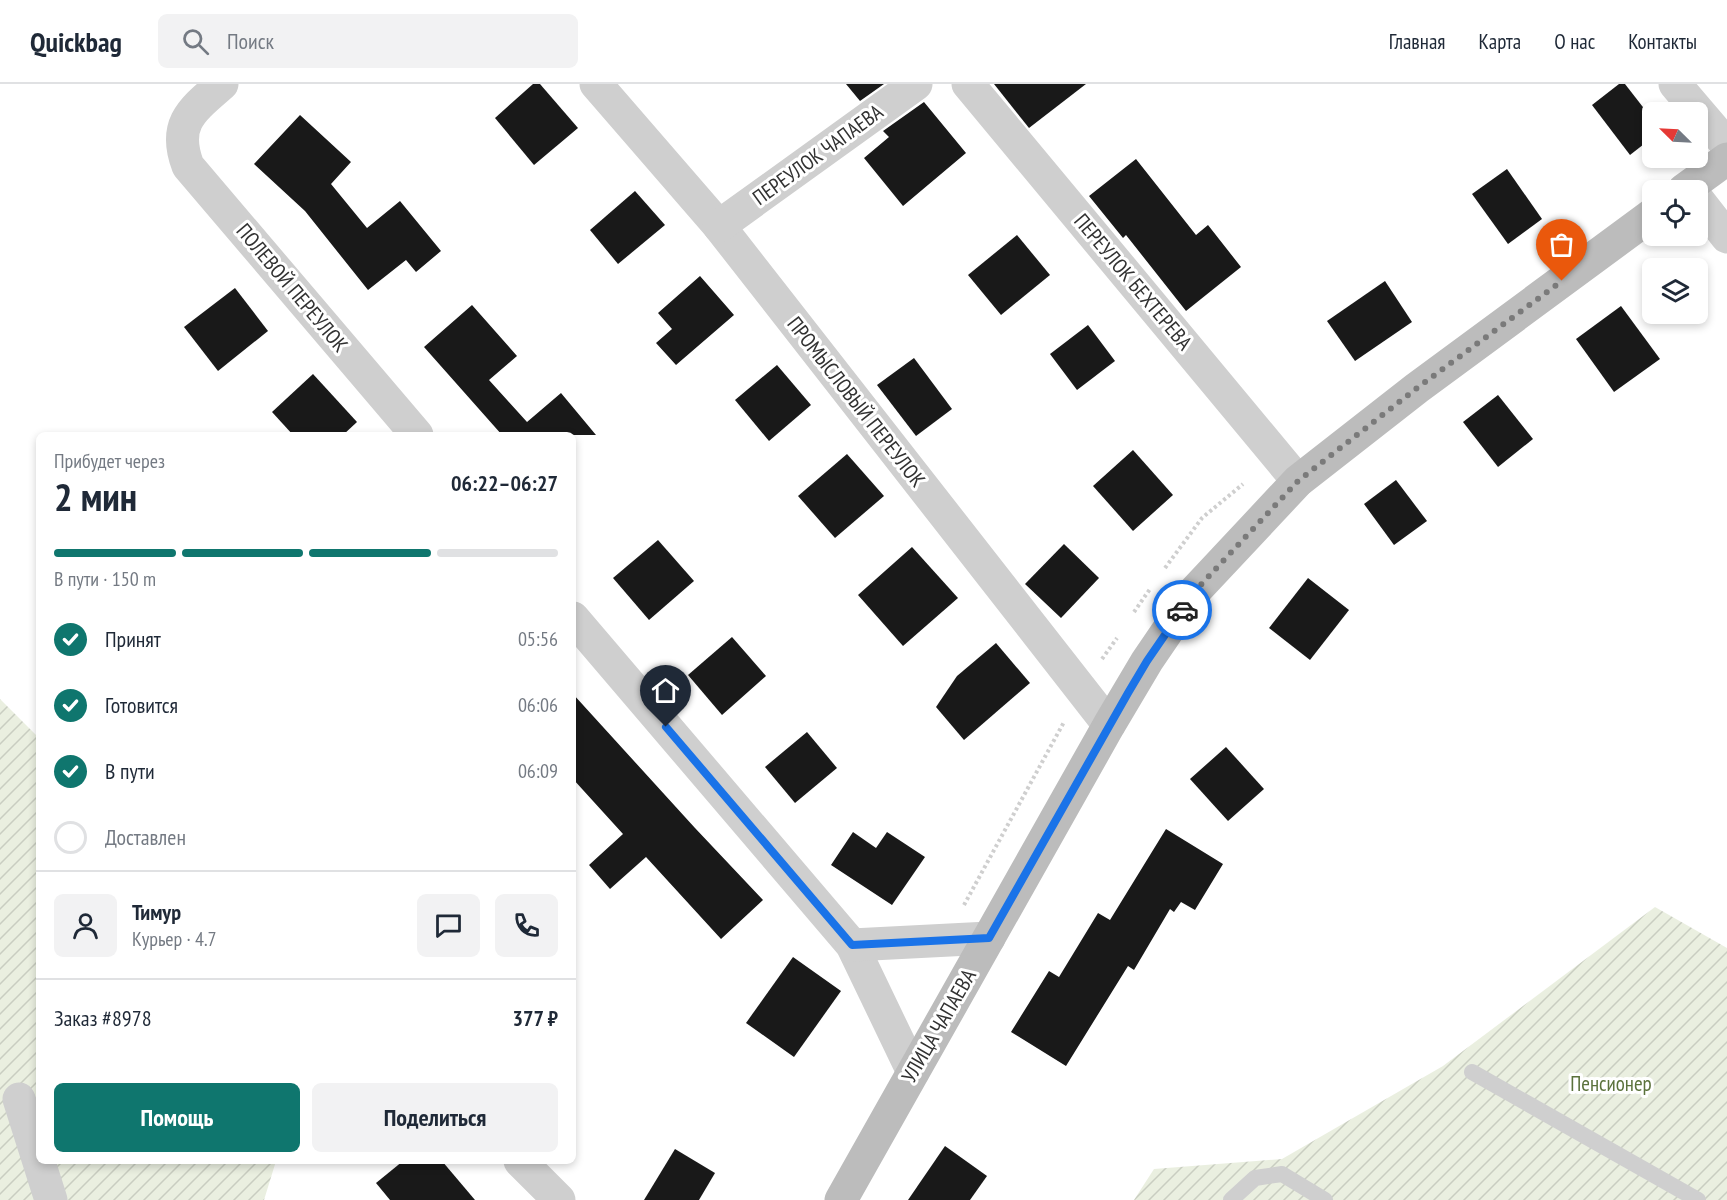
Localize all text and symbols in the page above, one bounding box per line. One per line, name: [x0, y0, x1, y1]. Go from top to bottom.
search box: [158, 14, 578, 68]
text: Quickbag: [30, 23, 122, 60]
icon: search: [179, 25, 212, 58]
text: Поиск: [227, 27, 274, 55]
text: Главная: [1389, 28, 1445, 55]
text: Карта: [1478, 28, 1521, 55]
text: О нас: [1554, 28, 1595, 55]
text: Контакты: [1628, 28, 1697, 55]
street label: ПЕРЕУЛОК ЧАПАЕВА: [747, 98, 888, 211]
north arrow: [1642, 102, 1708, 168]
map controls: [1642, 102, 1708, 324]
button: locate: [1642, 180, 1708, 246]
street label: ПЕРЕУЛОК БЕХТЕРЕВА: [1068, 208, 1198, 355]
street label: ПОЛЕВОЙ ПЕРЕУЛОК: [231, 218, 354, 357]
pin: [1536, 219, 1587, 281]
icon: bag: [1545, 228, 1578, 261]
button: layers: [1642, 258, 1708, 324]
street label: ПРОМЫСЛОВЫЙ ПЕРЕУЛОК: [781, 311, 931, 492]
text: Прибудет через: [54, 448, 165, 474]
text: 06:22–06:27: [451, 469, 558, 497]
text: 2 мин: [54, 471, 137, 522]
text: В пути · 150 m: [54, 566, 156, 592]
courier: [1152, 580, 1212, 640]
icon: car: [1166, 594, 1199, 627]
icon: check: [54, 623, 87, 656]
text: Принят: [105, 625, 161, 653]
text: 05:56: [518, 626, 558, 652]
pin: [640, 665, 691, 727]
icon: home: [649, 674, 682, 707]
icon: check: [54, 689, 87, 722]
text: Готовится: [105, 691, 178, 719]
text: 06:06: [518, 692, 558, 718]
icon: check: [54, 755, 87, 788]
text: В пути: [105, 757, 155, 785]
text: 06:09: [518, 758, 558, 784]
text: Доставлен: [105, 823, 186, 851]
button: person: [54, 894, 117, 957]
button: chat: [417, 894, 480, 957]
button: phone: [495, 894, 558, 957]
text: Тимур: [132, 898, 181, 926]
text: Курьер · 4.7: [132, 926, 217, 952]
street label: УЛИЦА ЧАПАЕВА: [895, 964, 982, 1087]
text: Заказ #8978: [54, 1004, 152, 1032]
text: 377 ₽: [512, 1004, 558, 1032]
park label: Пенсионер: [1570, 1070, 1652, 1097]
button: Помощь: [54, 1083, 300, 1152]
button: Поделиться: [312, 1083, 558, 1152]

